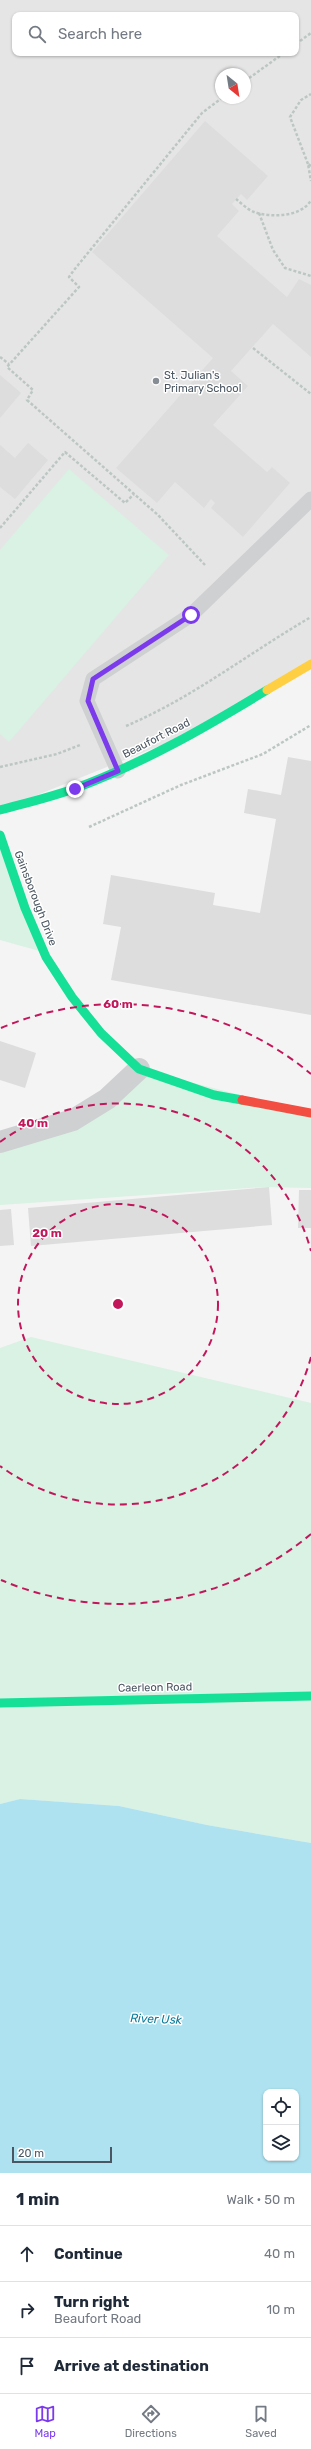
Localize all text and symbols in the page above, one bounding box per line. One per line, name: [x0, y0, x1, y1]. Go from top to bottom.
search box: [12, 12, 299, 56]
icon: search: [26, 23, 48, 45]
text: Search here: [58, 25, 142, 43]
north arrow: [215, 68, 251, 104]
place label: St. Julian's Primary School: [164, 369, 241, 395]
marker: St. Julian's Primary School: [151, 376, 161, 386]
route start: [182, 606, 200, 624]
street label: Beaufort Road: [120, 716, 192, 761]
route end: [66, 780, 84, 798]
street label: Gainsborough Drive: [11, 849, 60, 948]
text: 60 m: [103, 997, 133, 1011]
text: 40 m: [18, 1116, 48, 1130]
text: 20 m: [32, 1226, 62, 1240]
centre of rings: [111, 1297, 125, 1311]
street label: Caerleon Road: [118, 1680, 192, 1695]
water label: River Usk: [130, 2011, 183, 2027]
map controls: [263, 2089, 299, 2161]
button: locate: [263, 2089, 299, 2125]
button: layers: [263, 2125, 299, 2161]
scale bar: [12, 2145, 112, 2164]
text: 20 m: [18, 2147, 44, 2160]
text: 1 min: [16, 2189, 59, 2209]
text: Walk · 50 m: [227, 2192, 295, 2207]
icon: ahead: [16, 2243, 38, 2265]
text: Continue: [54, 2245, 123, 2263]
text: 40 m: [264, 2246, 295, 2261]
text: Turn right: [54, 2293, 129, 2311]
icon: right: [16, 2299, 38, 2321]
text: 10 m: [266, 2302, 295, 2317]
text: Beaufort Road: [54, 2311, 141, 2326]
icon: arrive: [16, 2355, 38, 2377]
text: Arrive at destination: [54, 2357, 209, 2375]
tab: Map: [34, 2403, 56, 2440]
tab: Directions: [125, 2403, 177, 2440]
tab: Saved: [245, 2403, 277, 2440]

